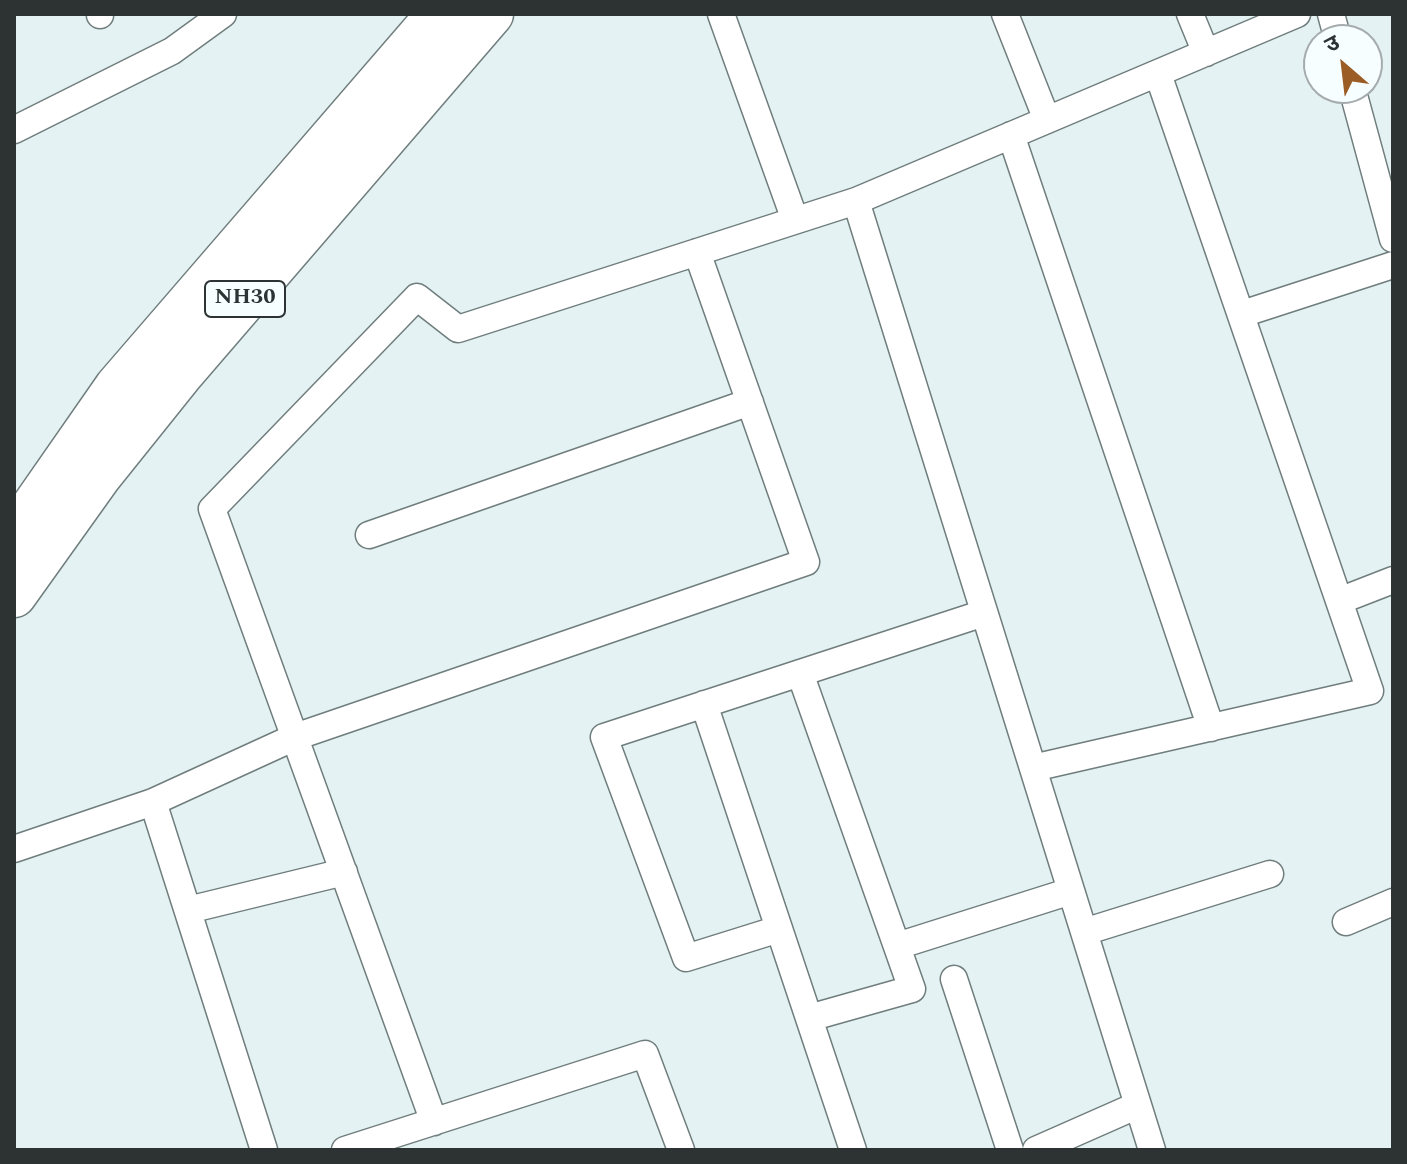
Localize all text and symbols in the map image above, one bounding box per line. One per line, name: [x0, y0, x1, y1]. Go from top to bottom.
north arrow: [1303, 24, 1383, 104]
text: उ: [1319, 27, 1346, 62]
road number: NH30: [205, 281, 285, 317]

